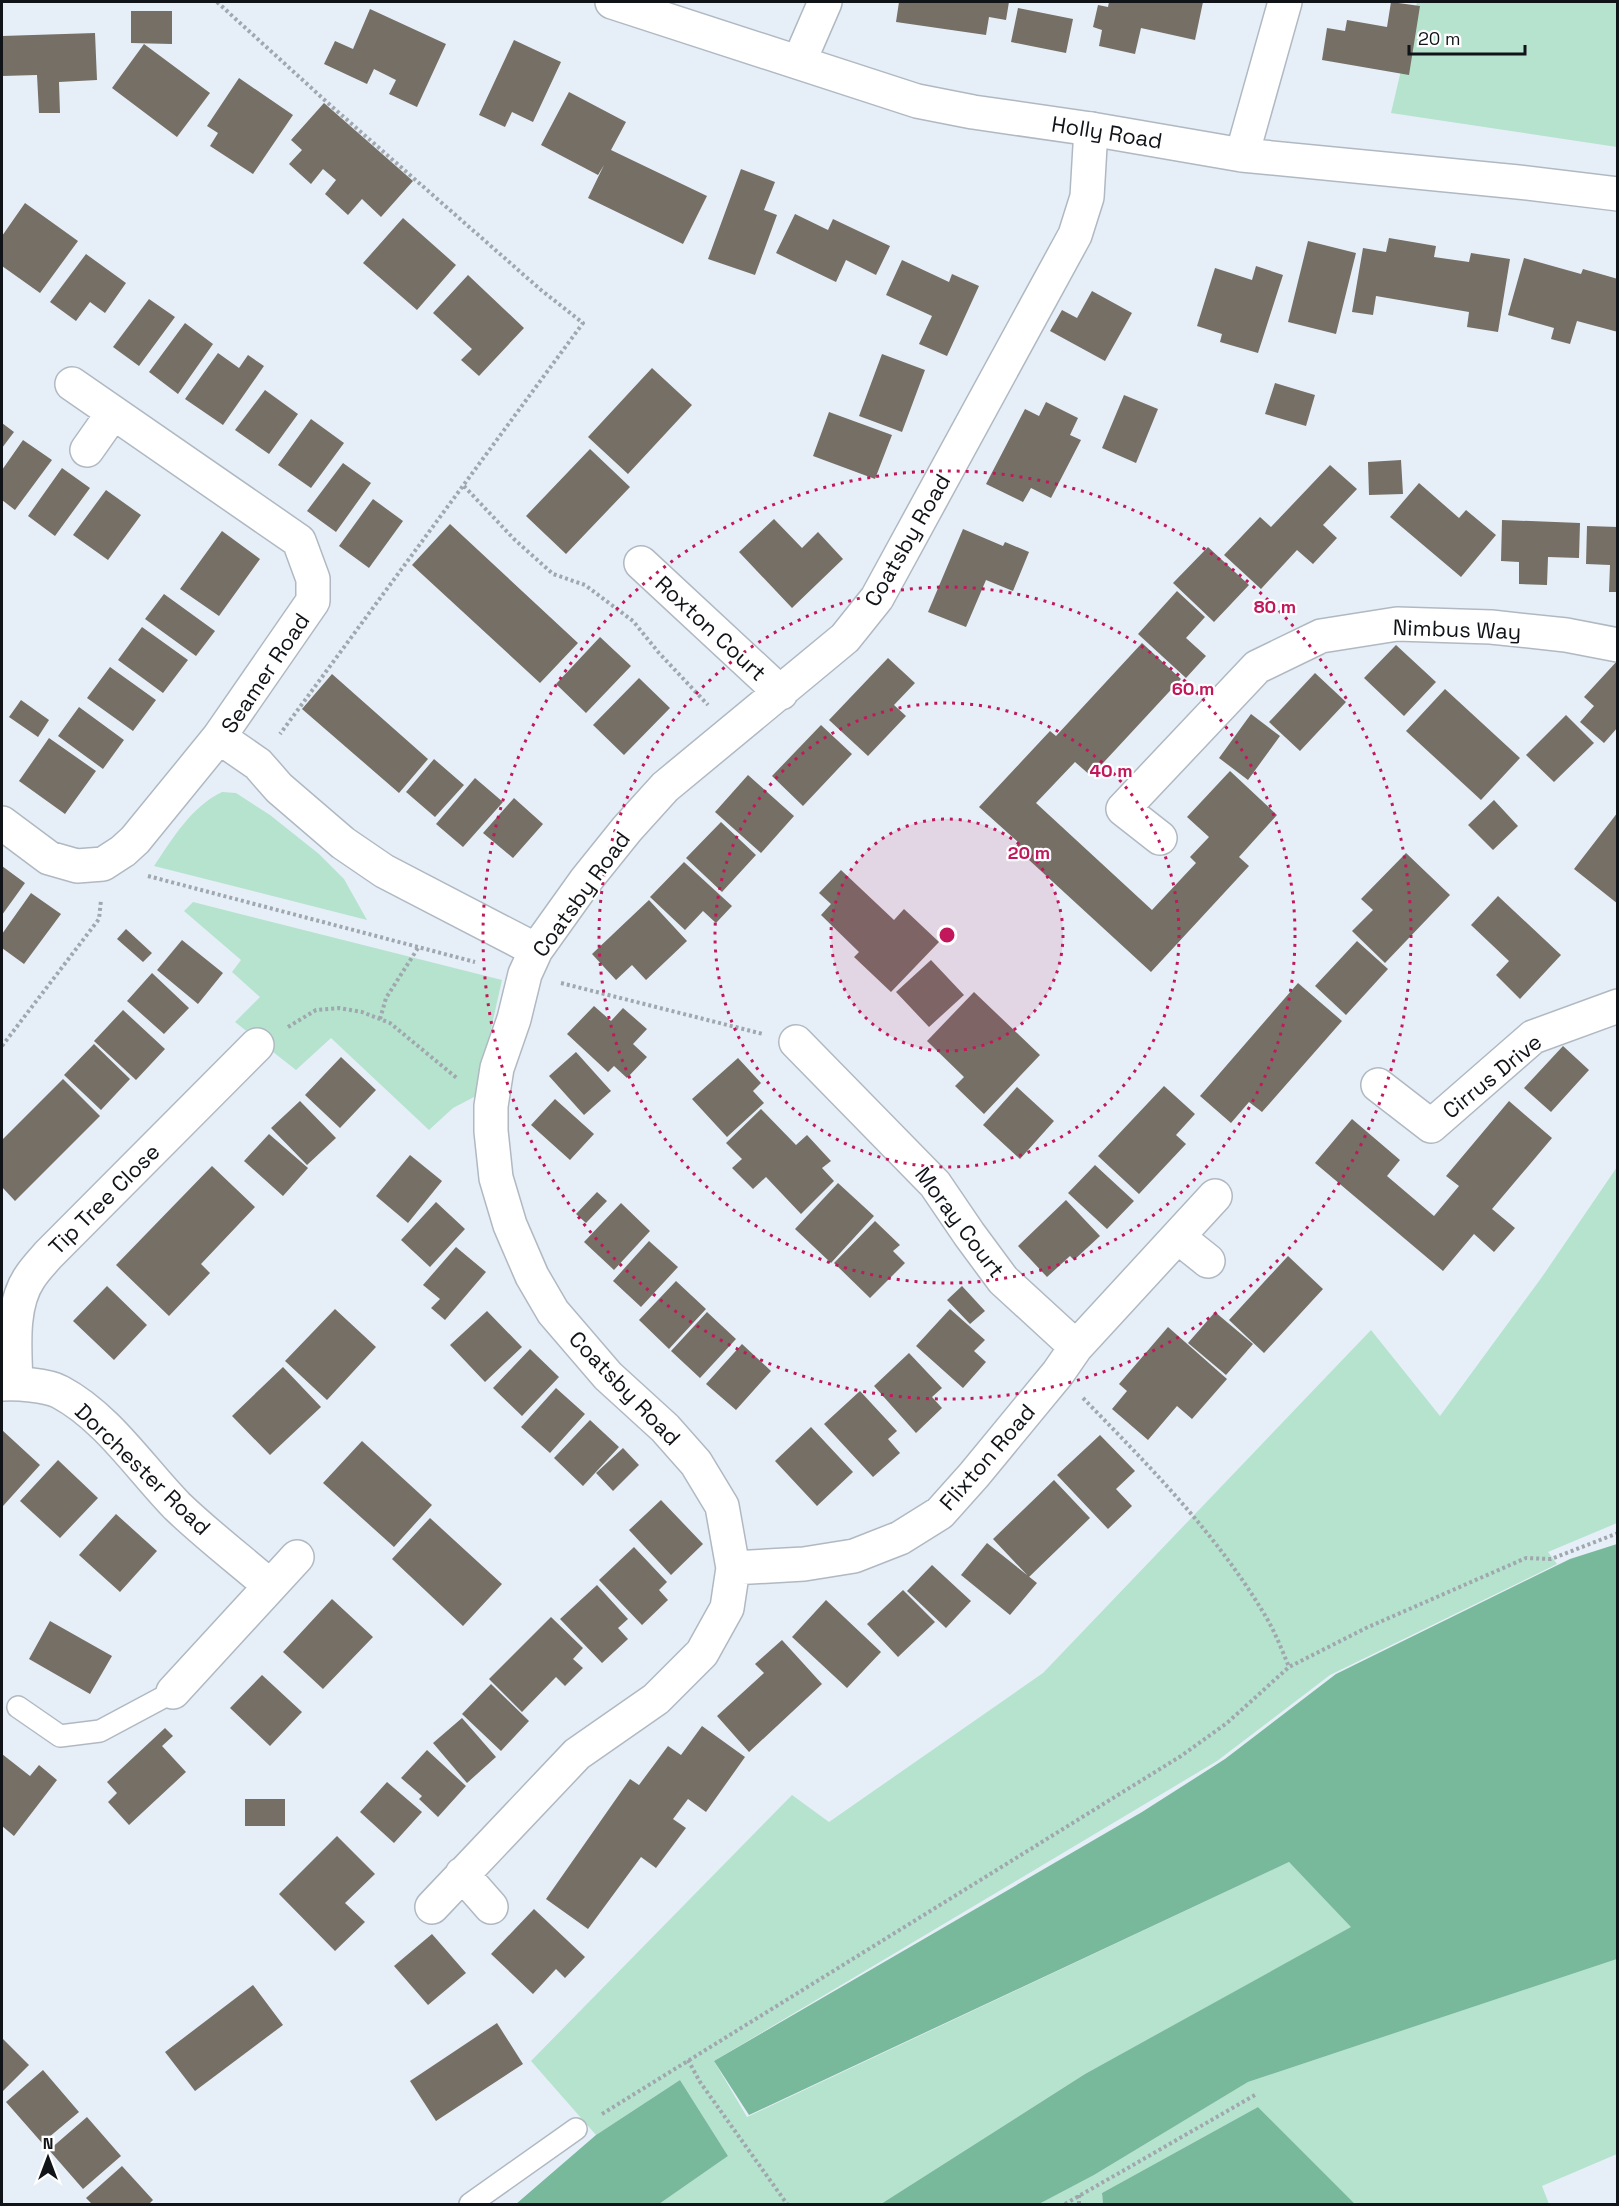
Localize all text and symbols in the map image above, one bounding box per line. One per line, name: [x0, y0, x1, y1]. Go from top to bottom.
scale bar: [1409, 18, 1524, 56]
text: 20 m: [1418, 27, 1461, 50]
street label: Holly Road: [1050, 109, 1164, 155]
street label: Coatsby Road: [858, 469, 956, 611]
street label: Roxton Court: [650, 569, 772, 687]
text: 80 m: [1254, 595, 1296, 618]
street label: Seamer Road: [215, 608, 315, 738]
street label: Nimbus Way: [1392, 613, 1522, 645]
text: 60 m: [1172, 677, 1214, 700]
text: 40 m: [1089, 759, 1133, 782]
street label: Coatsby Road: [526, 826, 636, 962]
text: 20 m: [1008, 841, 1050, 864]
centre of rings: [937, 925, 957, 945]
street label: Cirrus Drive: [1437, 1028, 1547, 1124]
street label: Tip Tree Close: [42, 1137, 166, 1261]
street label: Moray Court: [909, 1161, 1011, 1283]
street label: Coatsby Road: [563, 1325, 687, 1451]
street label: Dorchester Road: [69, 1397, 217, 1541]
street label: Flixton Road: [933, 1398, 1041, 1516]
north arrow: [18, 2128, 78, 2188]
text: N: [43, 2133, 53, 2154]

